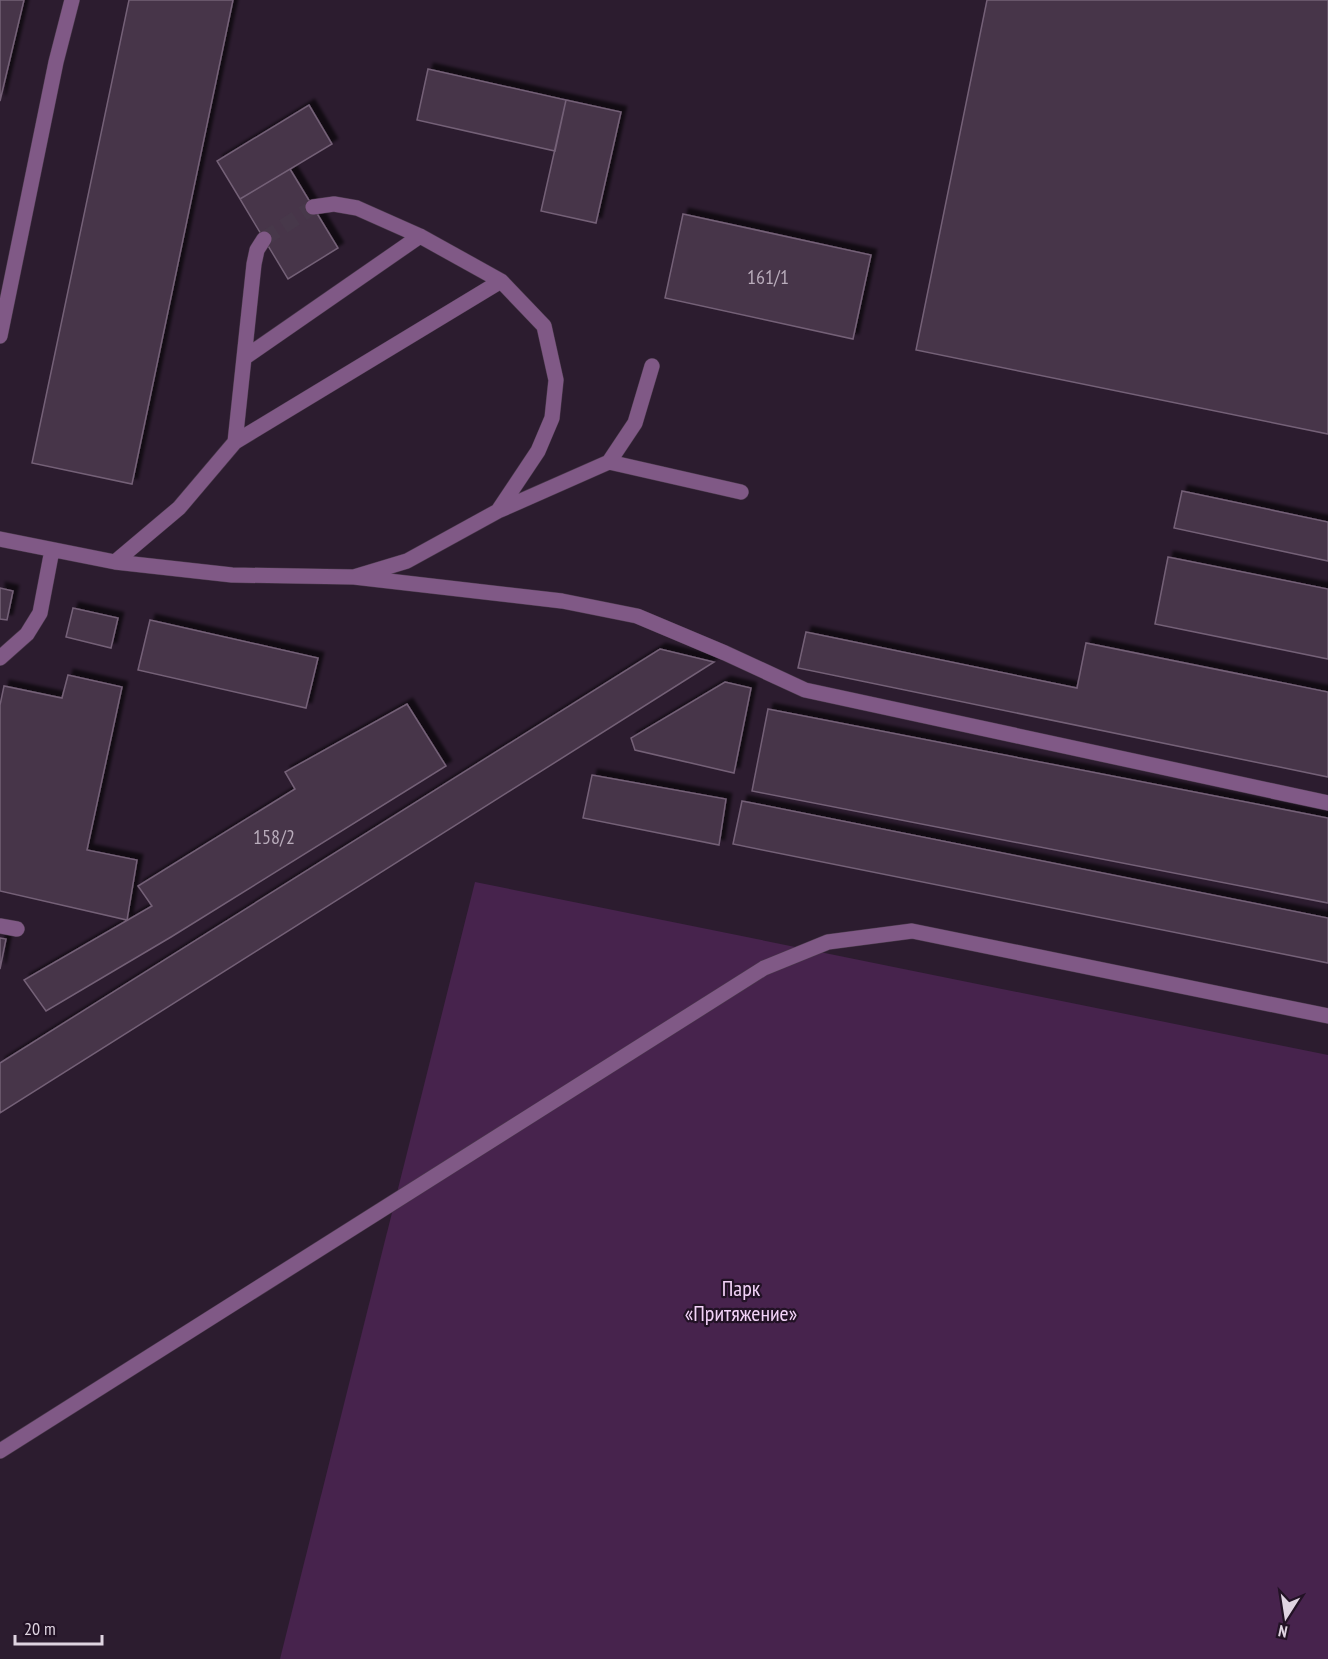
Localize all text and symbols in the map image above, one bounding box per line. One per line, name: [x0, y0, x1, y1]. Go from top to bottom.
house number: 161/1: [747, 264, 789, 290]
house number: 158/2: [253, 824, 295, 850]
park label: Парк «Притяжение»: [685, 1274, 797, 1327]
north arrow: [1256, 1587, 1316, 1647]
scale bar: [15, 1608, 102, 1646]
text: 20 m: [24, 1617, 56, 1640]
text: N: [1277, 1621, 1289, 1642]

